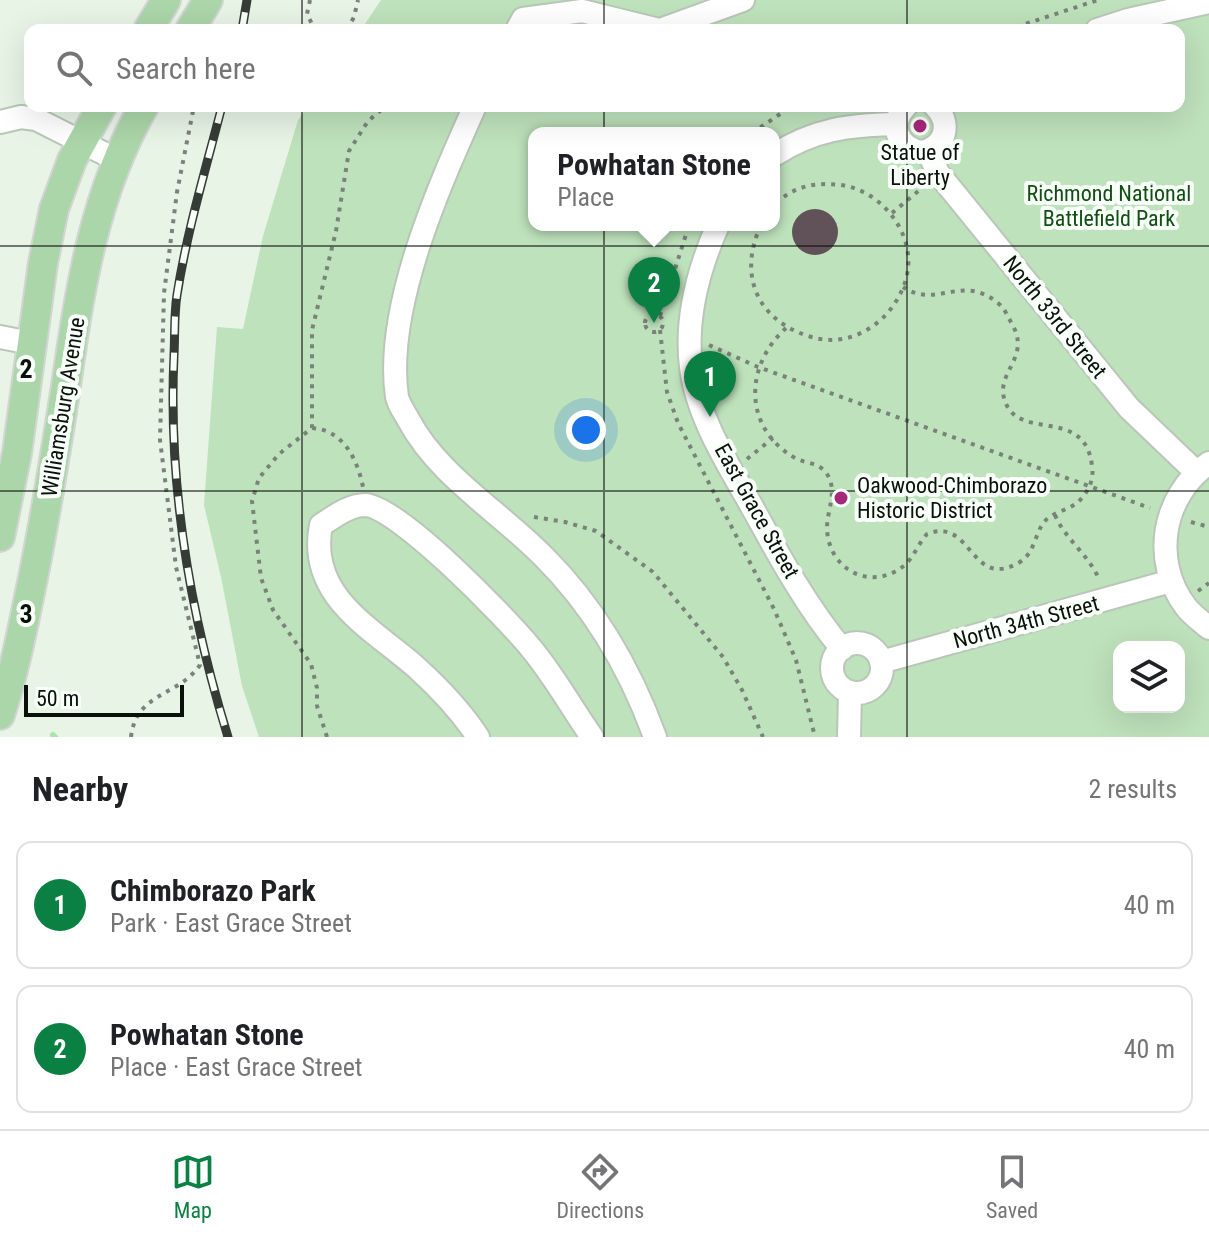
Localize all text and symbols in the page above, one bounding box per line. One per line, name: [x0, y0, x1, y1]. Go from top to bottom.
search box: [24, 24, 1185, 112]
icon: search: [52, 46, 96, 90]
text: Search here: [116, 51, 256, 86]
marker: Statue of Liberty: [911, 117, 929, 135]
popup: [528, 127, 780, 231]
place label: Statue of Liberty: [881, 140, 960, 190]
text: Powhatan Stone: [557, 147, 751, 182]
park label: Richmond National Battlefield Park: [1027, 181, 1191, 231]
text: Place: [557, 182, 614, 212]
street label: North 33rd Street: [998, 251, 1112, 383]
pin: 2: [628, 257, 680, 323]
street label: Williamsburg Avenue: [36, 316, 90, 498]
pin: 1: [684, 351, 736, 417]
text: 2: [19, 354, 33, 384]
your location: [566, 410, 606, 450]
street label: East Grace Street: [710, 439, 804, 583]
place label: Oakwood-Chimborazo Historic District: [857, 473, 1047, 523]
marker: Oakwood-Chimborazo Historic District: [832, 489, 850, 507]
street label: North 34th Street: [951, 591, 1101, 653]
text: 3: [19, 599, 33, 629]
map controls: [1113, 641, 1185, 713]
button: layers: [1113, 641, 1185, 713]
scale bar: [24, 681, 184, 717]
text: 50 m: [36, 686, 79, 711]
text: Nearby: [32, 769, 128, 809]
text: 2 results: [1088, 774, 1177, 804]
text: Chimborazo Park: [110, 873, 316, 908]
text: 1: [53, 890, 67, 920]
text: 40 m: [1124, 890, 1175, 920]
text: Park · East Grace Street: [110, 908, 352, 938]
text: Powhatan Stone: [110, 1017, 304, 1052]
text: 2: [53, 1034, 67, 1064]
text: 40 m: [1124, 1034, 1175, 1064]
text: Place · East Grace Street: [110, 1052, 363, 1082]
tab: Map: [171, 1150, 215, 1223]
tab: Directions: [556, 1150, 644, 1223]
tab: Saved: [986, 1150, 1038, 1223]

